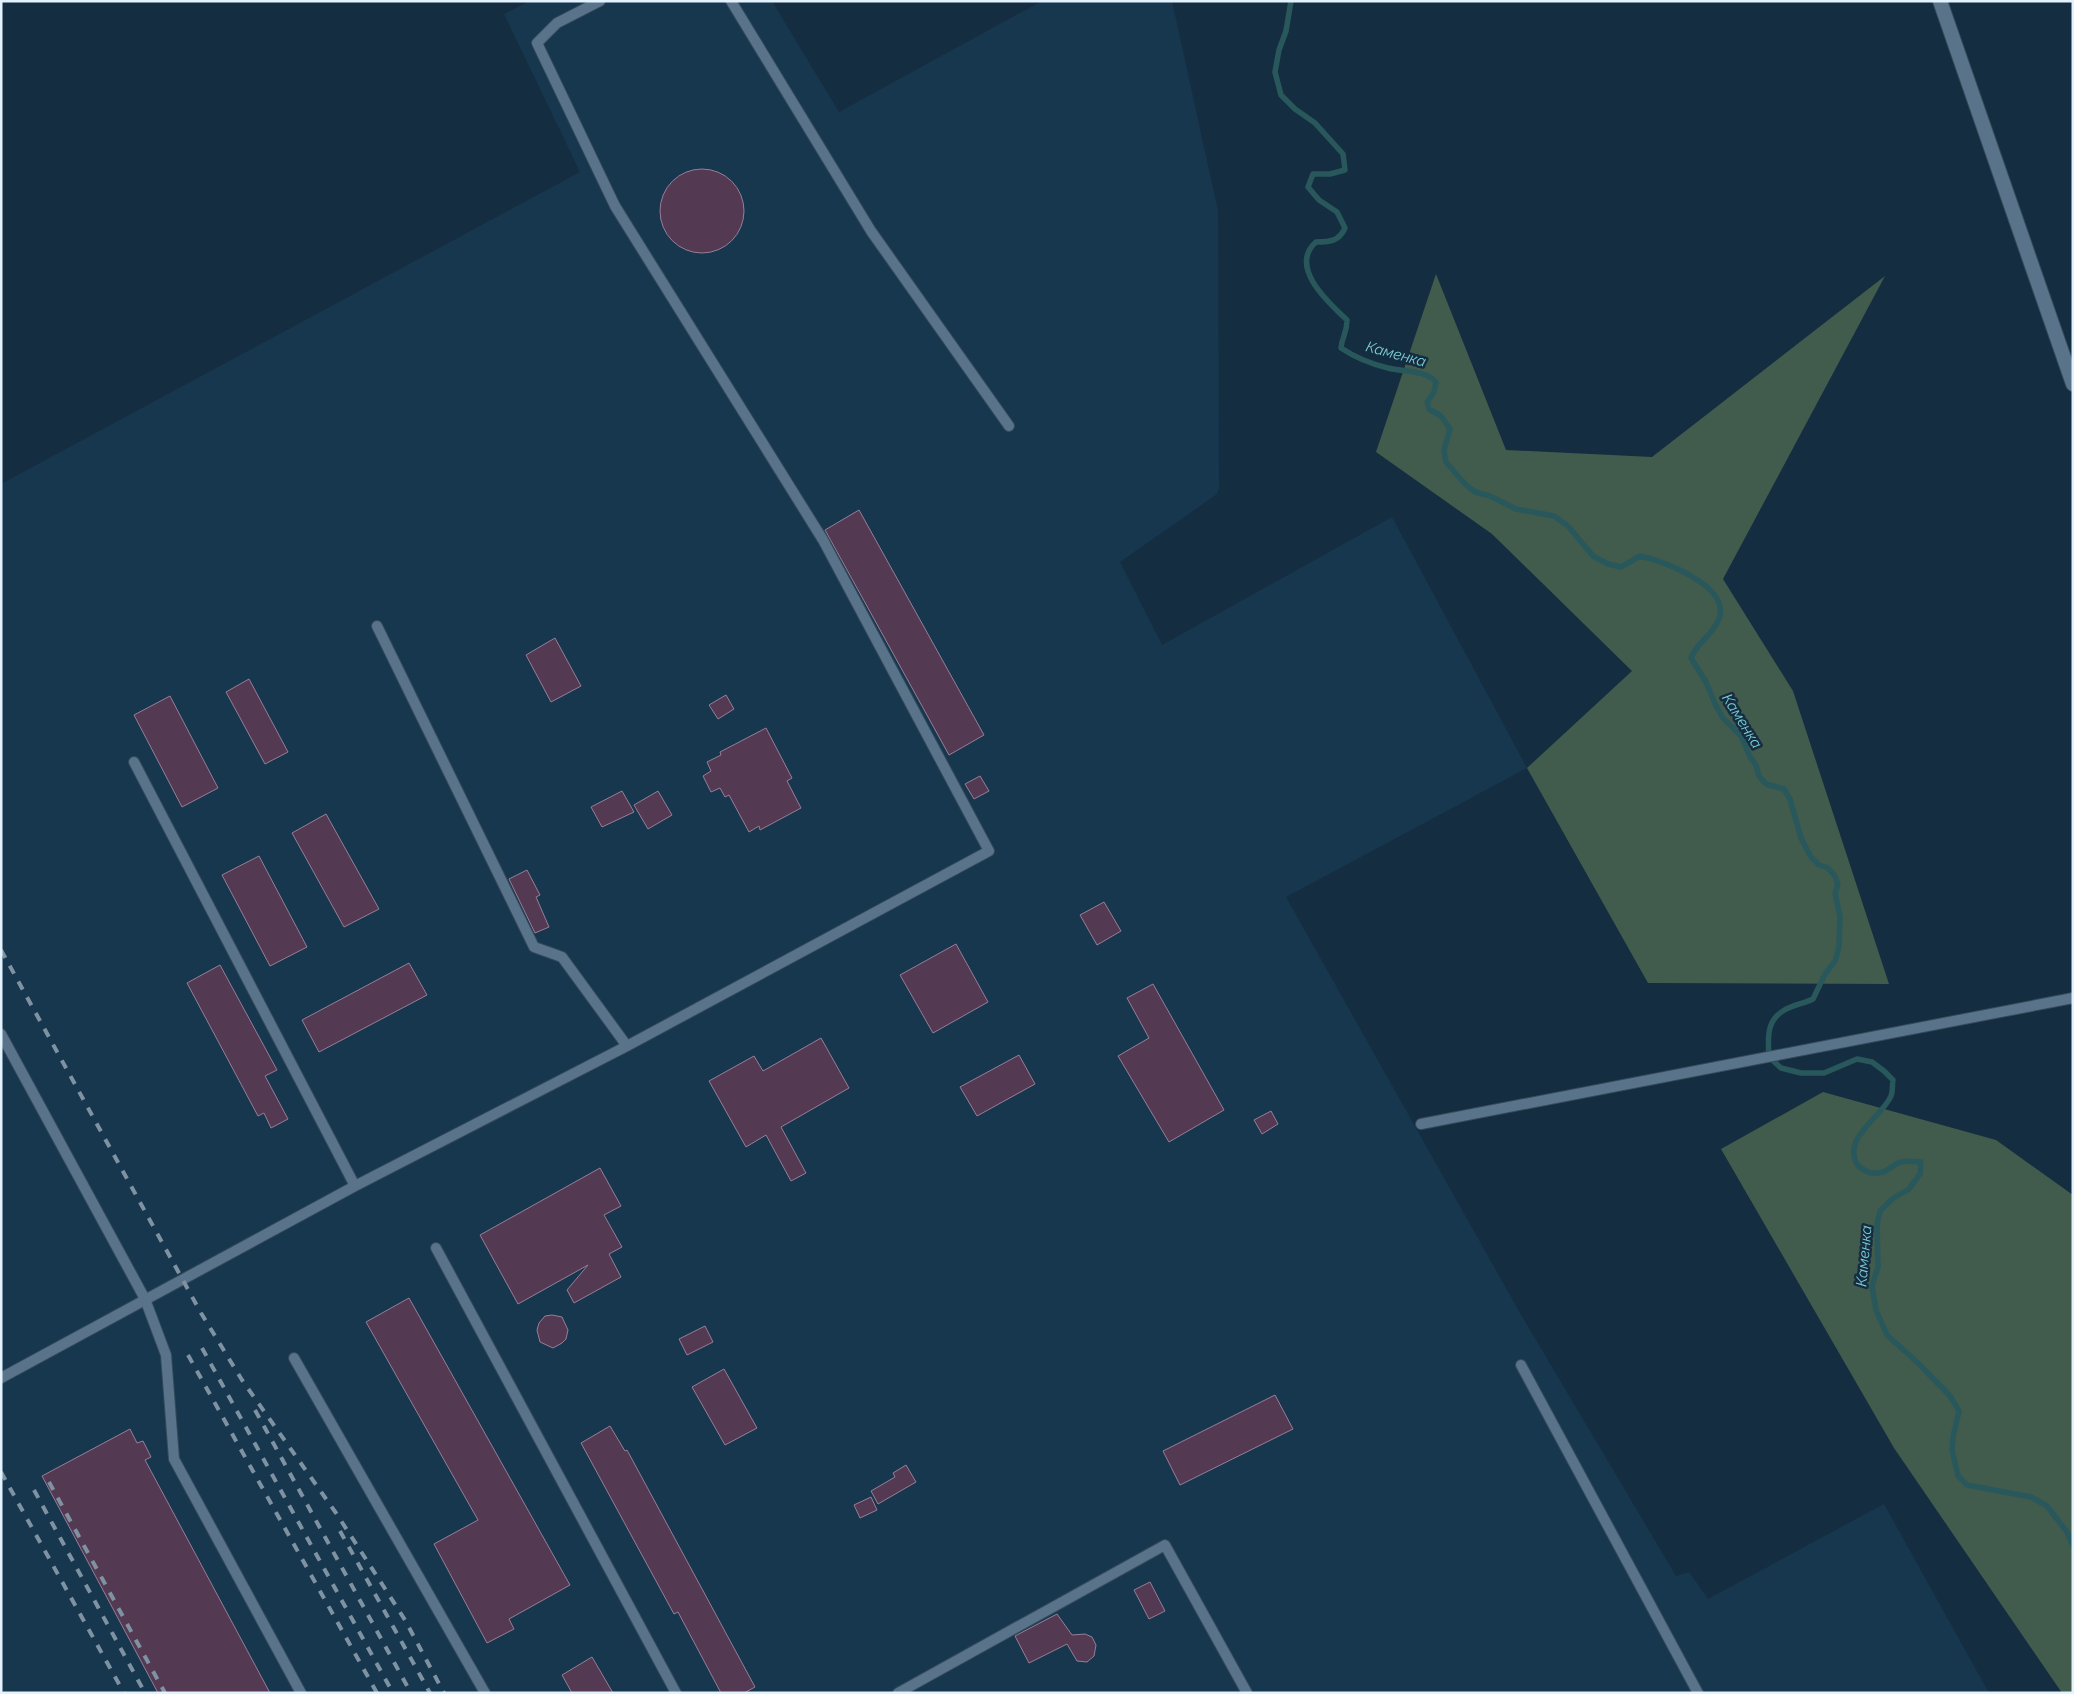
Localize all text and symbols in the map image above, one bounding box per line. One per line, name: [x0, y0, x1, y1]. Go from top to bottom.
water label: Каменка: [1364, 337, 1428, 371]
water label: Каменка: [1718, 690, 1766, 752]
water label: Каменка: [1852, 1225, 1876, 1287]

